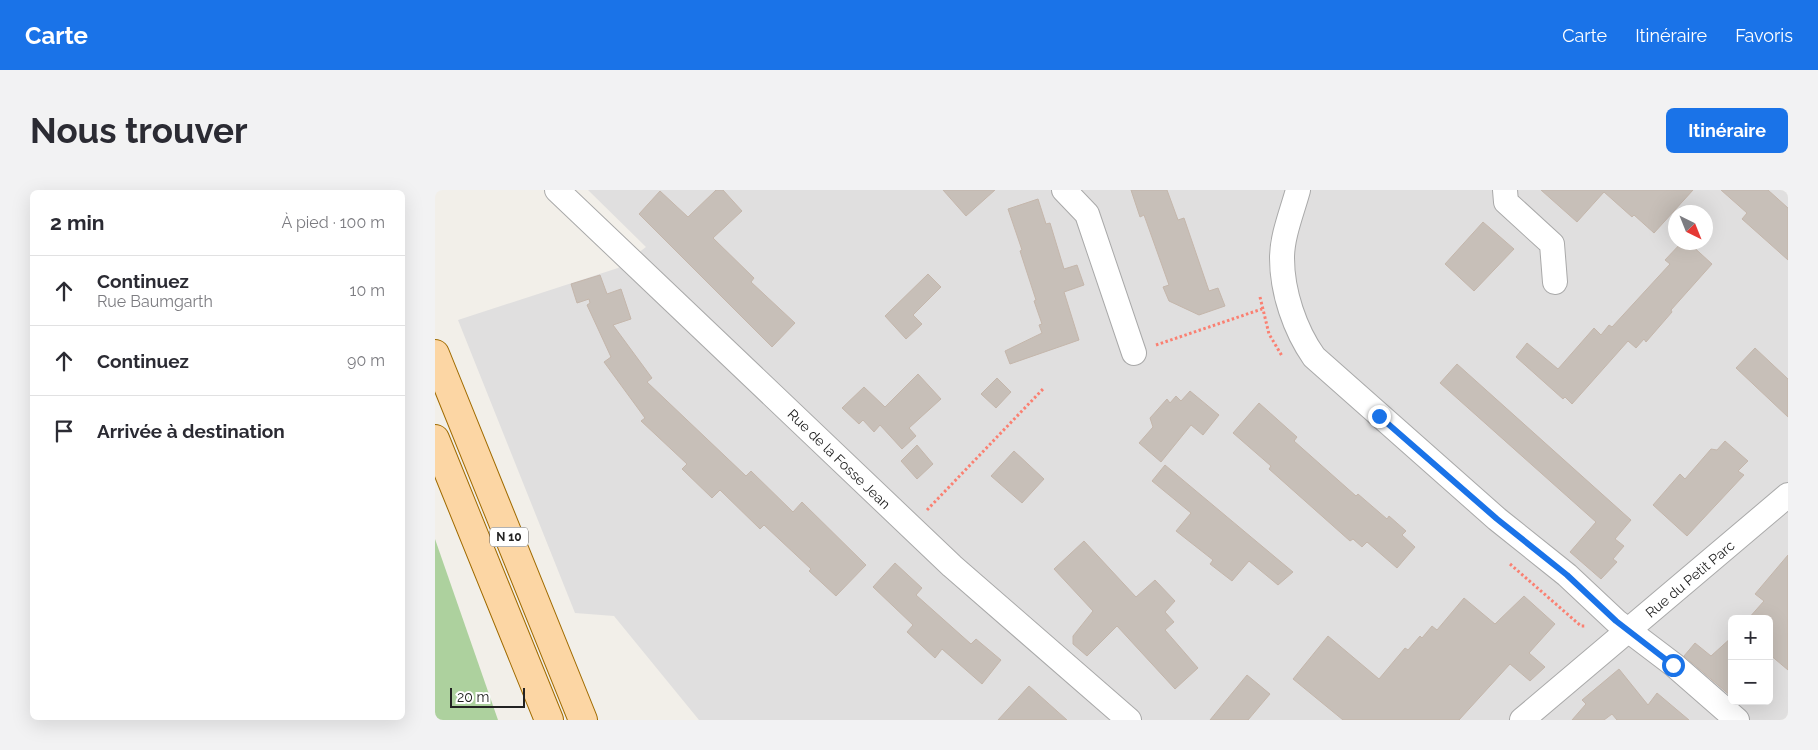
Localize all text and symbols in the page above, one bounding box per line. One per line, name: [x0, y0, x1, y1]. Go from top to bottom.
text: Carte: [25, 21, 88, 50]
text: Carte: [1562, 25, 1607, 46]
text: Itinéraire: [1635, 25, 1707, 46]
text: Favoris: [1735, 25, 1793, 46]
button: Itinéraire: [1666, 108, 1788, 153]
text: Nous trouver: [30, 110, 248, 151]
north arrow: [1668, 205, 1713, 250]
text: 2 min: [50, 210, 104, 235]
text: À pied · 100 m: [281, 213, 385, 232]
text: Continuez: [97, 270, 189, 292]
icon: ahead: [50, 277, 78, 305]
text: 10 m: [350, 281, 385, 300]
text: Rue Baumgarth: [97, 292, 213, 311]
icon: ahead: [50, 347, 78, 375]
text: Continuez: [97, 350, 189, 372]
text: 90 m: [347, 351, 385, 370]
route end: [1368, 405, 1391, 428]
street label: Rue de la Fosse Jean: [784, 406, 894, 512]
icon: arrive: [50, 417, 78, 445]
text: Arrivée à destination: [97, 420, 285, 442]
road number: N 10: [490, 528, 528, 547]
street label: Rue du Petit Parc: [1642, 537, 1738, 621]
map controls: [1728, 615, 1773, 705]
button: +: [1728, 615, 1773, 660]
route start: [1662, 654, 1685, 677]
button: −: [1728, 660, 1773, 705]
scale bar: [450, 685, 525, 708]
text: 20 m: [457, 689, 489, 705]

